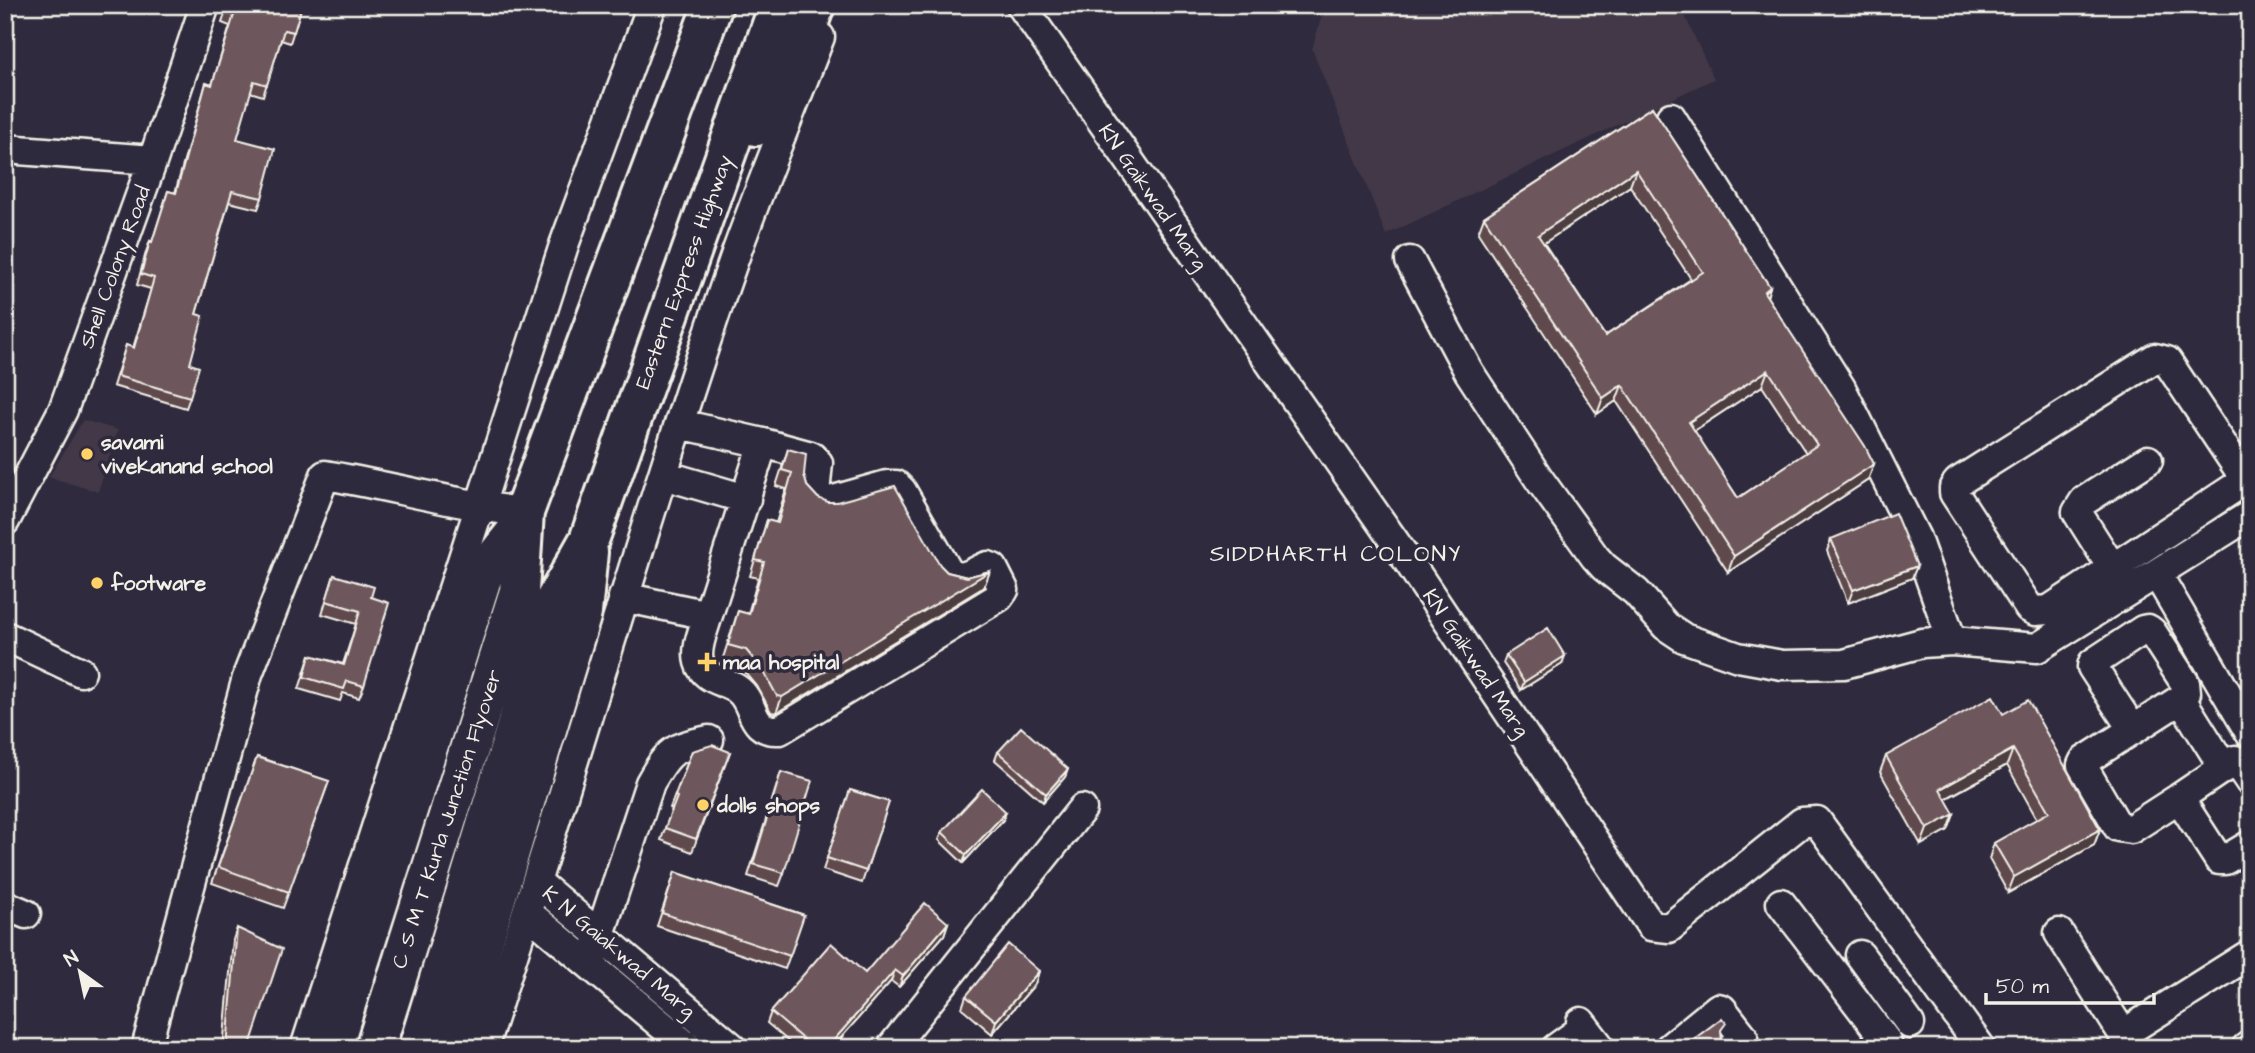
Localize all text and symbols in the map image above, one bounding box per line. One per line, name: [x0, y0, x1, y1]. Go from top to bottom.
street label: KN Gaikwad Marg: [1090, 118, 1215, 277]
street label: Eastern Express Highway: [628, 151, 742, 394]
street label: Shell Colony Road: [72, 182, 160, 353]
place label: savami vivekanand school: [101, 428, 274, 481]
marker: savami vivekanand school: [79, 446, 95, 462]
district label: SIDDHARTH COLONY: [1210, 538, 1462, 570]
place label: footware: [110, 569, 207, 598]
marker: footware: [89, 575, 105, 591]
street label: KN Gaikwad Marg: [1414, 583, 1536, 744]
place label: maa hospital: [723, 648, 840, 678]
marker: maa hospital: [697, 652, 717, 672]
street label: C S M T Kurla Junction Flyover: [385, 665, 511, 973]
place label: dolls shops: [716, 791, 821, 821]
marker: dolls shops: [695, 797, 711, 813]
street label: K N Gaiakwad Marg: [535, 879, 702, 1026]
north arrow: [46, 937, 116, 1007]
text: N: [59, 944, 84, 974]
scale bar: [1986, 962, 2154, 1006]
text: 50 m: [1996, 972, 2050, 1001]

